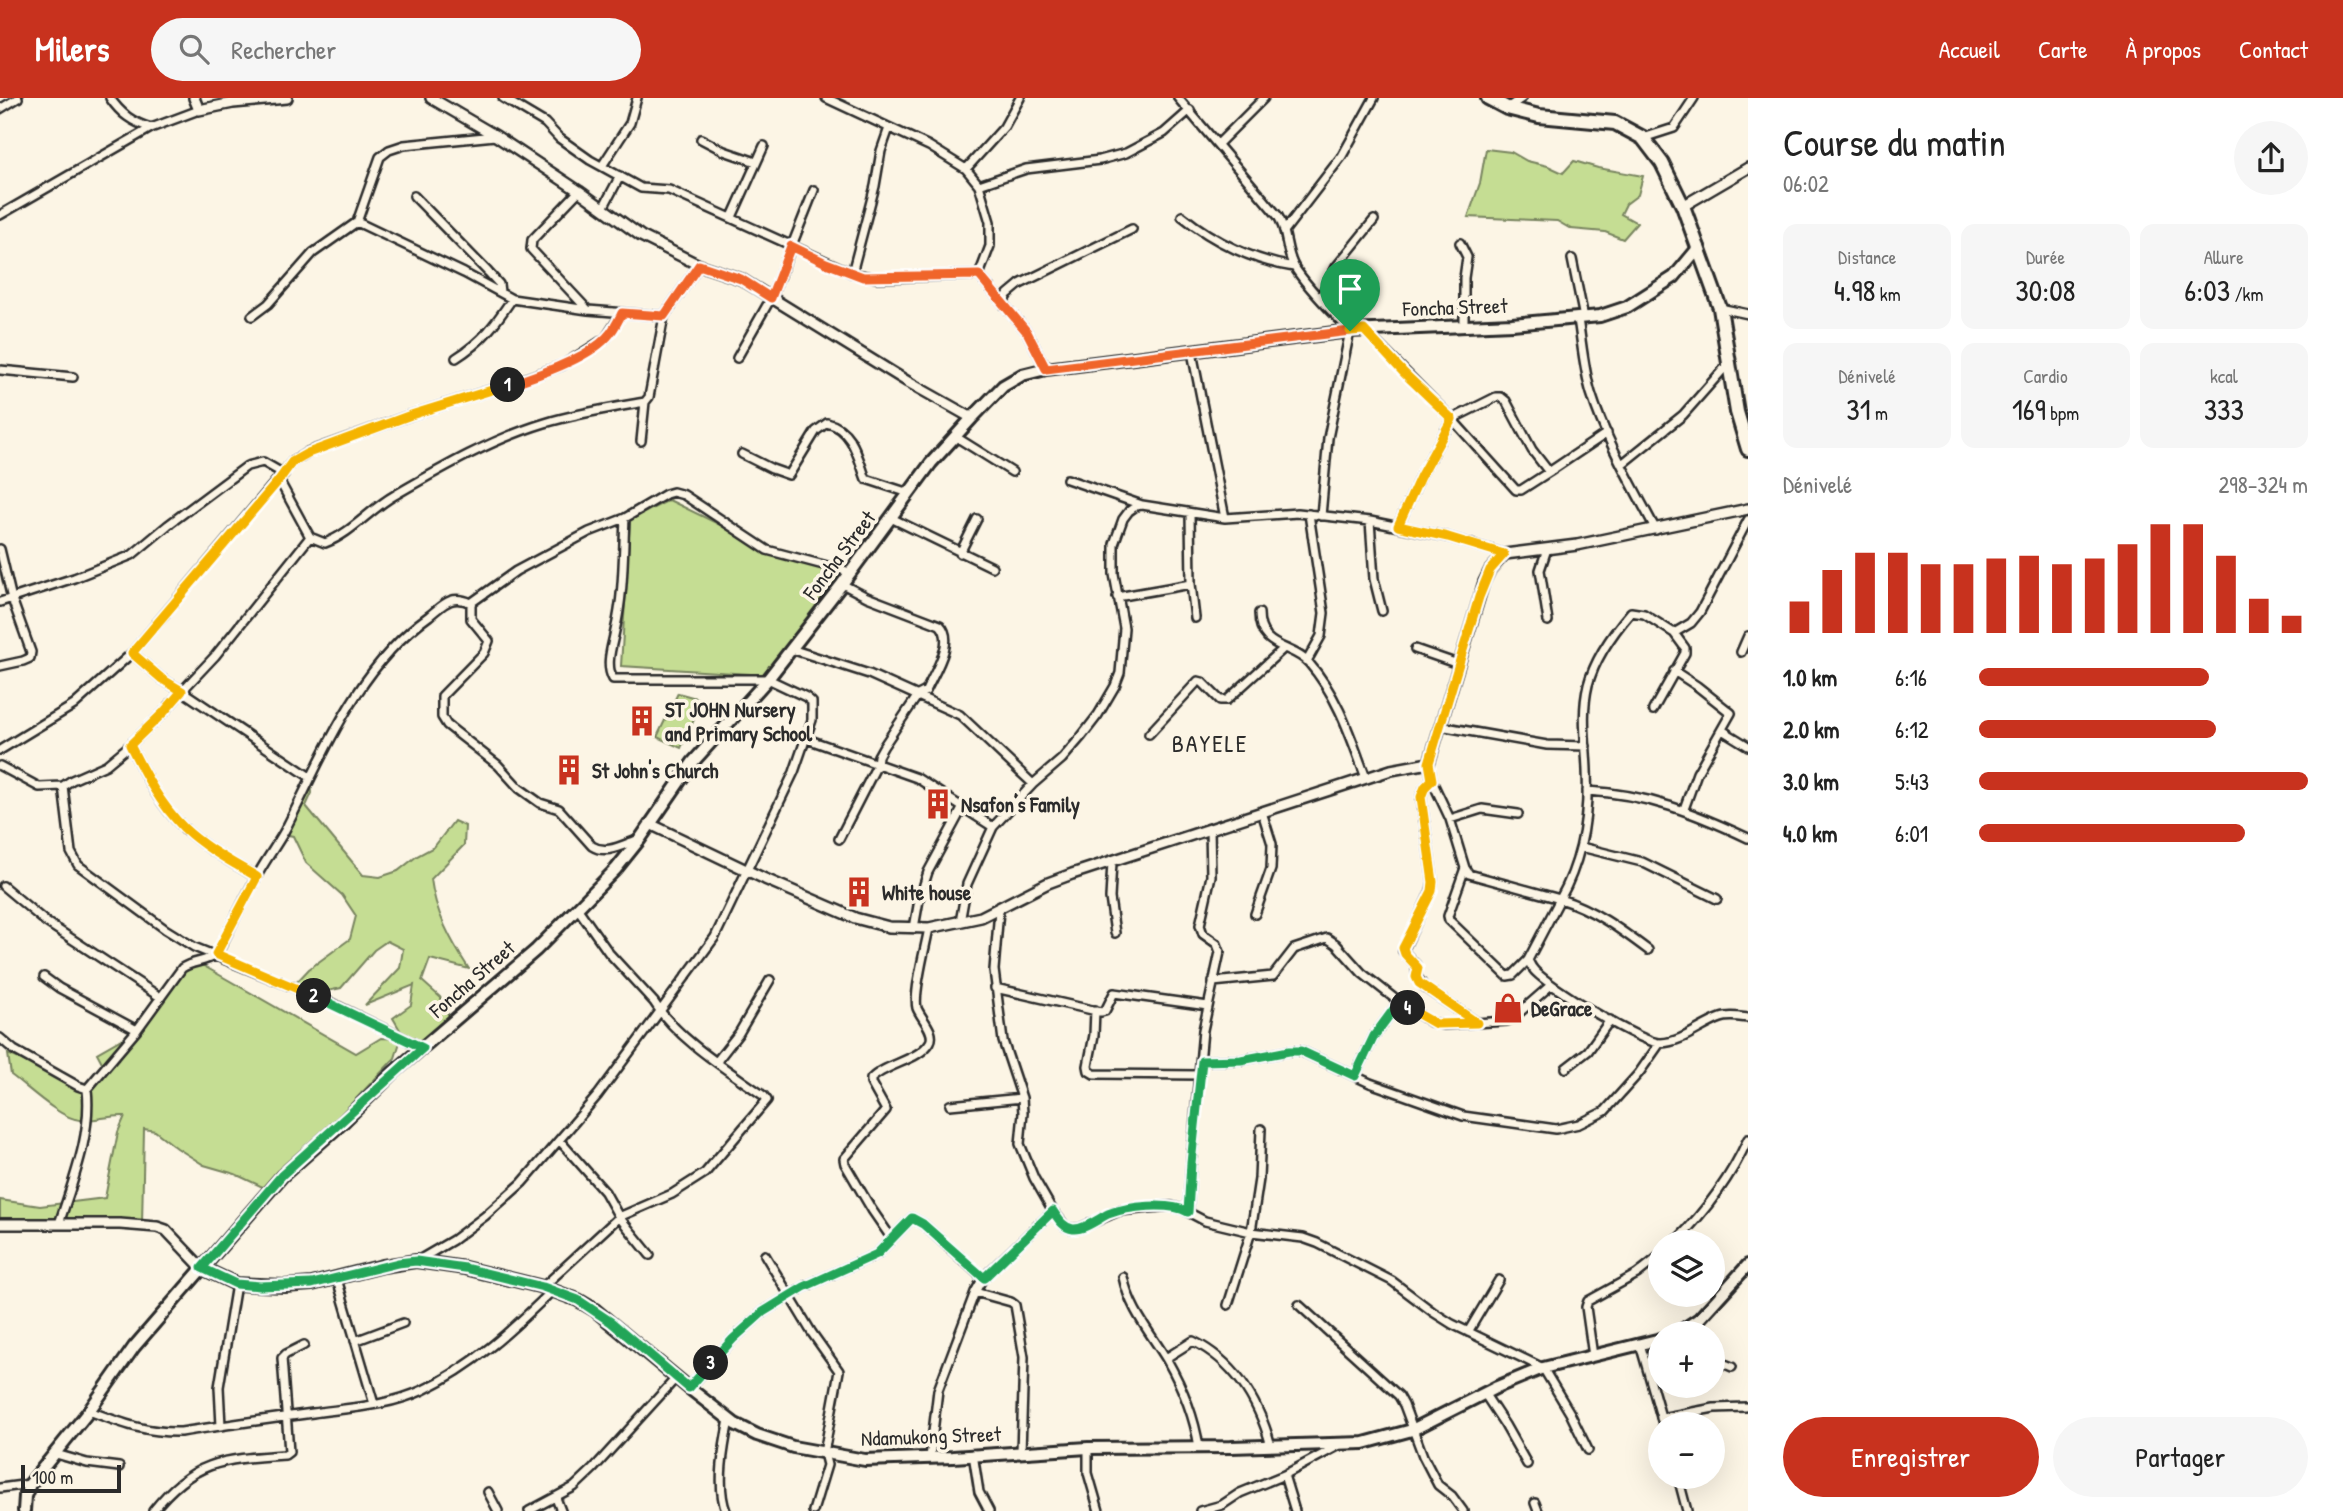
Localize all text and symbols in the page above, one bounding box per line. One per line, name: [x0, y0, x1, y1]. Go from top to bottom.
search box: [151, 18, 641, 81]
text: Milers: [35, 27, 109, 71]
icon: search: [175, 30, 213, 68]
text: Rechercher: [231, 32, 336, 67]
text: Accueil: [1939, 33, 2000, 65]
text: Carte: [2038, 33, 2087, 65]
text: À propos: [2125, 33, 2201, 65]
text: Contact: [2239, 33, 2308, 65]
text: Course du matin: [1783, 116, 2006, 168]
button: share: [2234, 121, 2308, 195]
text: 06:02: [1783, 168, 1829, 199]
text: Distance: [1838, 244, 1896, 270]
text: Durée: [2026, 244, 2065, 270]
text: Allure: [2204, 244, 2244, 270]
pin: [1320, 259, 1380, 331]
icon: arrive: [1331, 270, 1369, 308]
text: 4.98: [1834, 270, 1875, 310]
text: 30:08: [2015, 270, 2076, 310]
text: 6:03: [2184, 270, 2230, 310]
text: km: [1875, 281, 1901, 307]
text: /km: [2230, 281, 2263, 307]
street label: Foncha Street: [1401, 291, 1509, 323]
text: Dénivelé: [1839, 363, 1896, 389]
text: Cardio: [2023, 363, 2068, 389]
text: kcal: [2210, 363, 2238, 389]
pin: 1: [490, 368, 526, 402]
text: 1: [504, 371, 511, 397]
text: 31: [1846, 389, 1871, 429]
text: 169: [2012, 389, 2046, 429]
text: 333: [2204, 389, 2244, 429]
text: m: [1871, 400, 1888, 426]
text: bpm: [2046, 400, 2079, 426]
text: Dénivelé: [1783, 469, 1852, 500]
text: 298–324 m: [2219, 469, 2308, 500]
street label: Foncha Street: [795, 504, 883, 606]
text: 1.0 km: [1783, 662, 1837, 693]
text: 6:16: [1895, 662, 1927, 693]
place label: ST JOHN Nursery and Primary School: [665, 695, 812, 749]
building icon: ST JOHN Nursery and Primary School: [625, 704, 659, 738]
text: 2.0 km: [1783, 714, 1839, 745]
text: 6:12: [1895, 714, 1929, 745]
district label: BAYELE: [1172, 727, 1248, 759]
building icon: St John's Church: [552, 753, 586, 787]
place label: St John's Church: [592, 756, 719, 785]
text: 3.0 km: [1783, 766, 1839, 797]
text: 5:43: [1895, 766, 1929, 797]
building icon: Nsafon's Family: [921, 787, 955, 821]
place label: Nsafon's Family: [961, 790, 1080, 820]
text: 4.0 km: [1783, 818, 1837, 849]
text: 6:01: [1895, 818, 1928, 849]
building icon: White house: [842, 875, 876, 909]
place label: White house: [882, 878, 972, 907]
street label: Foncha Street: [422, 933, 522, 1025]
pin: 2: [296, 978, 332, 1014]
text: 2: [309, 982, 318, 1008]
pin: 4: [1390, 990, 1426, 1026]
shop icon: DeGrace: [1491, 991, 1525, 1025]
text: 4: [1404, 994, 1411, 1020]
place label: DeGrace: [1531, 994, 1593, 1023]
map controls: [1648, 1230, 1725, 1489]
button: layers: [1648, 1230, 1725, 1307]
button: +: [1648, 1321, 1725, 1398]
pin: 3: [694, 1346, 728, 1380]
text: 3: [706, 1349, 715, 1375]
button: −: [1648, 1412, 1725, 1489]
button: Enregistrer: [1783, 1417, 2039, 1497]
button: Partager: [2053, 1417, 2308, 1497]
street label: Ndamukong Street: [861, 1419, 1002, 1453]
scale bar: [21, 1462, 121, 1494]
text: 100 m: [32, 1464, 73, 1490]

